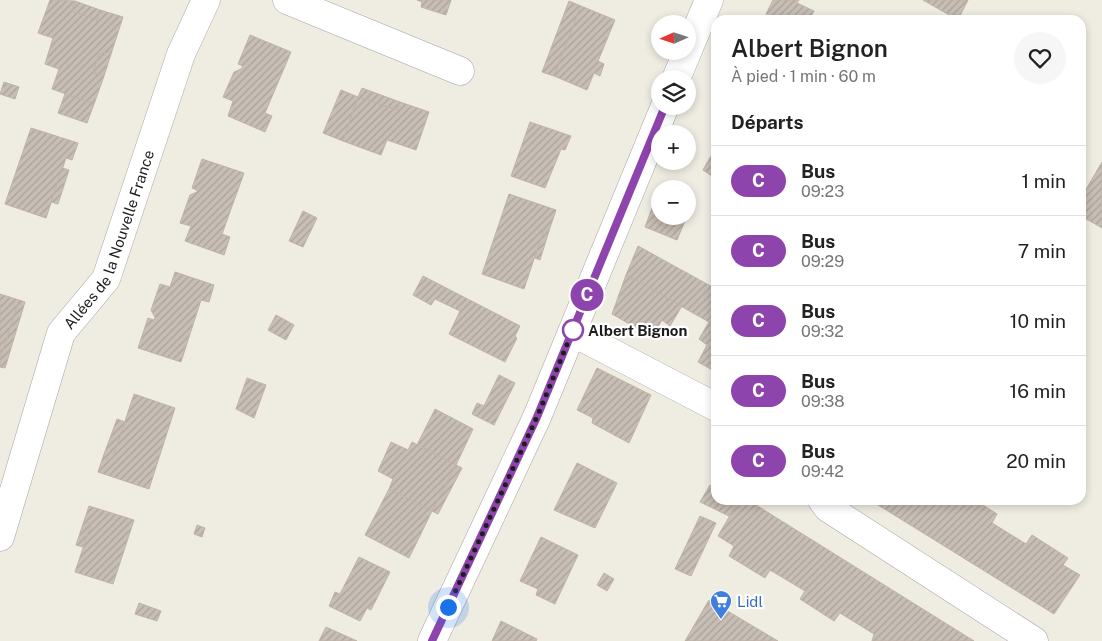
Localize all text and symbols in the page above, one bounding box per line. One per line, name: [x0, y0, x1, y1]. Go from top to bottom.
north arrow: [651, 15, 696, 60]
map controls: [651, 15, 696, 225]
button: heart: [1014, 32, 1066, 84]
text: Albert Bignon: [731, 34, 888, 62]
text: À pied · 1 min · 60 m: [731, 67, 876, 86]
button: layers: [651, 70, 696, 115]
text: Départs: [731, 111, 803, 133]
button: +: [651, 125, 696, 170]
street label: Allées de la Nouvelle France: [60, 148, 157, 332]
text: Bus: [801, 160, 835, 182]
text: C: [752, 170, 765, 191]
text: 1 min: [1021, 170, 1066, 192]
button: −: [651, 180, 696, 225]
text: 09:23: [801, 182, 844, 201]
text: Bus: [801, 230, 835, 252]
text: C: [752, 240, 765, 261]
text: 7 min: [1018, 240, 1066, 262]
text: 09:29: [801, 252, 844, 271]
line badge: C: [571, 279, 603, 311]
text: C: [581, 284, 593, 305]
text: Bus: [801, 300, 835, 322]
text: C: [752, 310, 765, 331]
text: 10 min: [1010, 310, 1066, 332]
marker: Albert Bignon: [562, 319, 584, 341]
place label: Albert Bignon: [588, 322, 687, 339]
text: 09:32: [801, 322, 844, 341]
text: Bus: [801, 370, 835, 392]
text: C: [752, 380, 765, 401]
text: 16 min: [1010, 380, 1066, 402]
text: 09:38: [801, 392, 845, 411]
text: Bus: [801, 440, 835, 462]
text: C: [752, 450, 765, 471]
text: 20 min: [1006, 450, 1066, 472]
text: 09:42: [801, 462, 844, 481]
supermarket icon: Lidl: [709, 589, 733, 620]
place label: Lidl: [737, 593, 763, 610]
your location: [436, 595, 461, 620]

